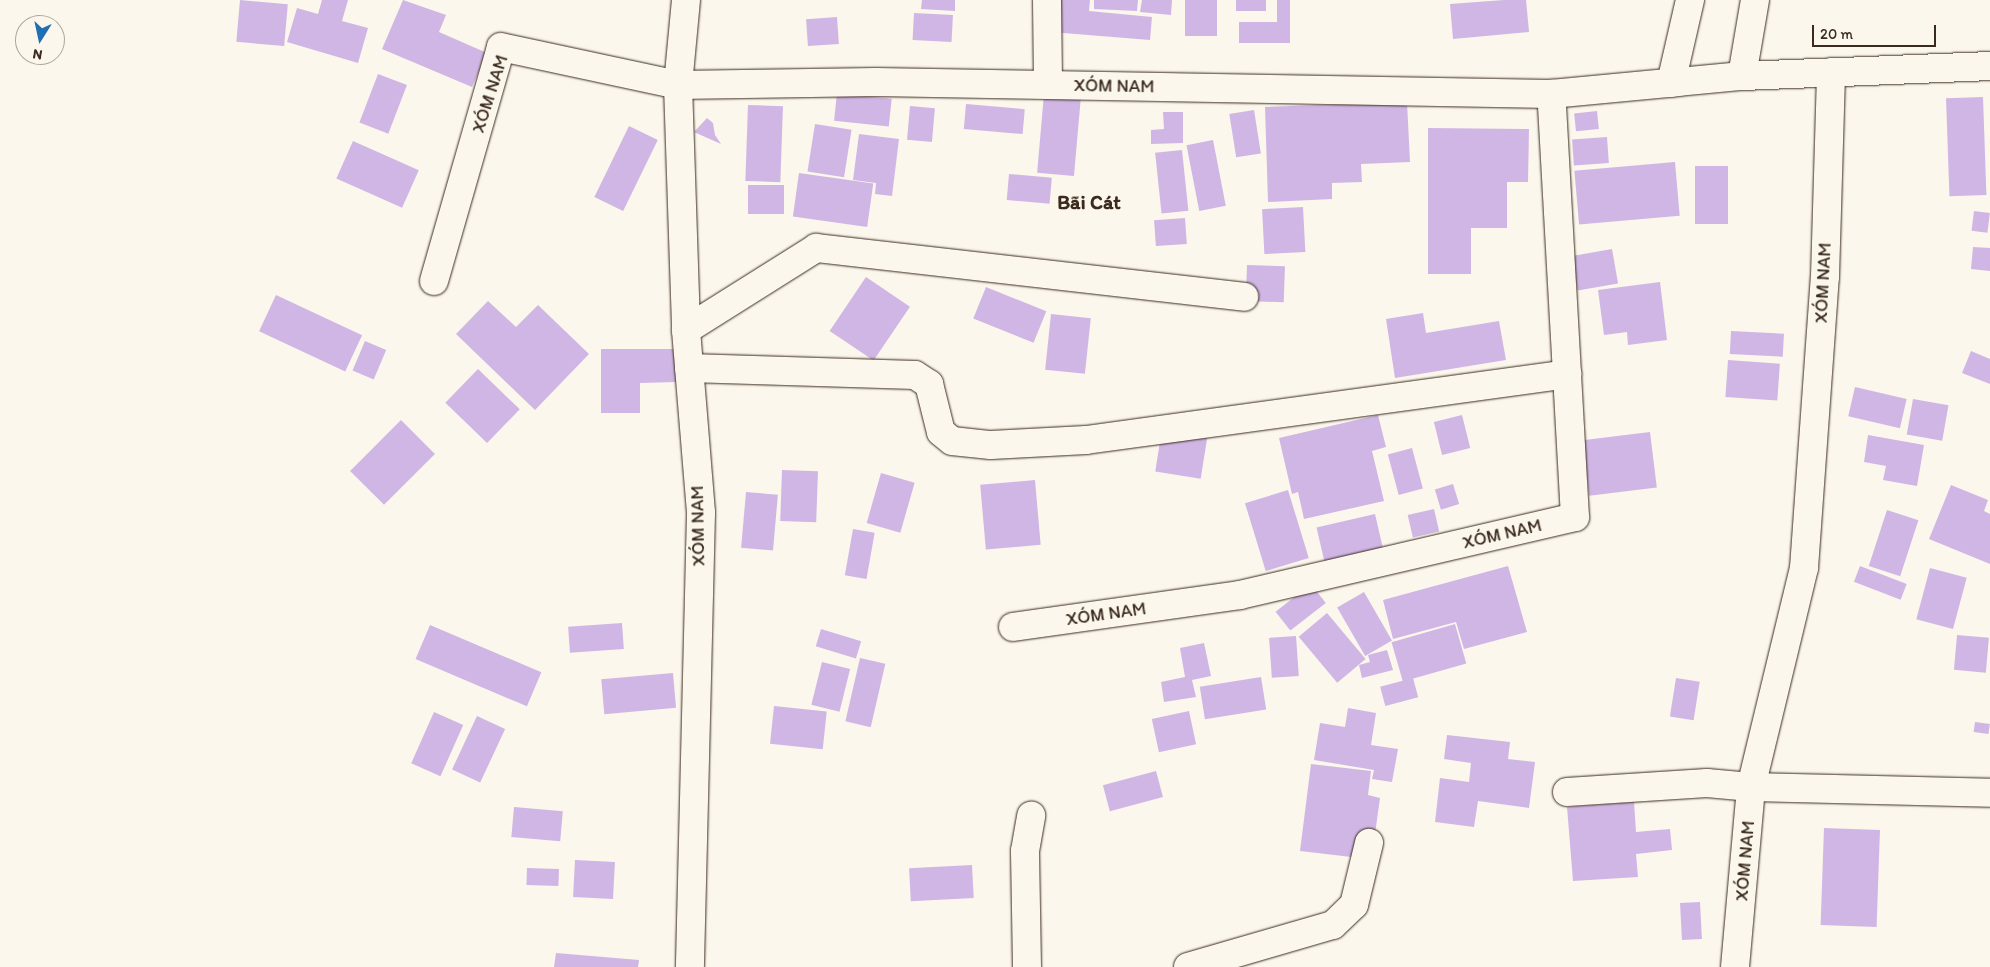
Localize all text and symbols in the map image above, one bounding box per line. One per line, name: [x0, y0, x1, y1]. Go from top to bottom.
north arrow: [15, 15, 65, 65]
scale bar: [1815, 15, 1939, 47]
text: 20 m: [1820, 25, 1853, 43]
text: N: [31, 45, 44, 63]
street label: XÓM NAM: [467, 52, 513, 136]
street label: XÓM NAM: [1073, 74, 1155, 98]
district label: Bãi Cát: [1057, 190, 1121, 214]
street label: XÓM NAM: [1810, 242, 1836, 324]
street label: XÓM NAM: [686, 485, 710, 567]
street label: XÓM NAM: [1460, 514, 1544, 554]
street label: XÓM NAM: [1064, 598, 1148, 630]
street label: XÓM NAM: [1731, 820, 1759, 902]

